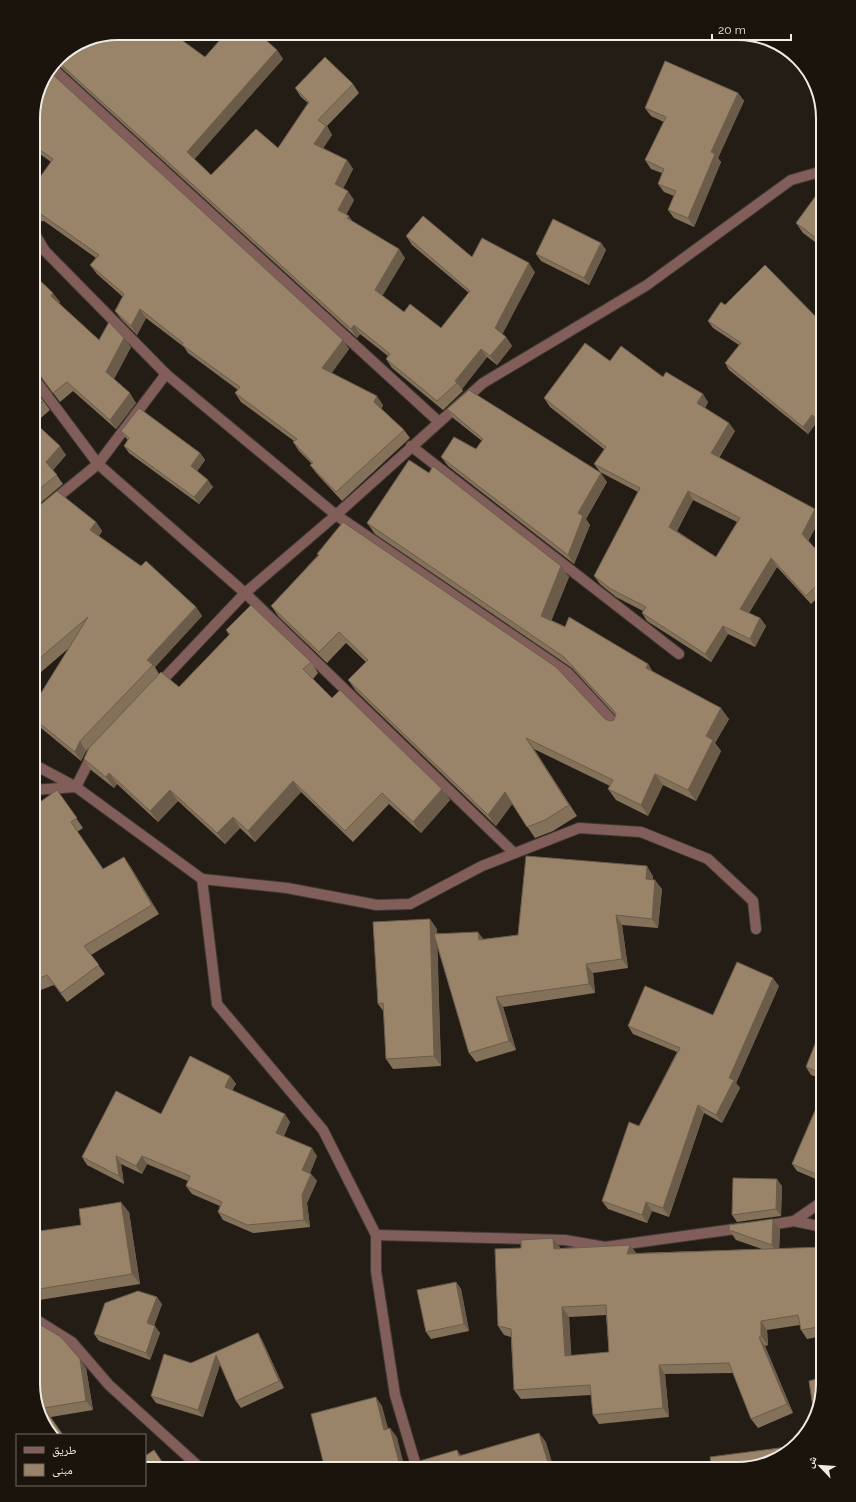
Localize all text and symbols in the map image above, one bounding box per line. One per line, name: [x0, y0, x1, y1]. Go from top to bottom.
scale bar: [712, 16, 791, 42]
text: 20 m: [718, 23, 746, 37]
legend: [16, 1434, 146, 1486]
text: طريق: [52, 1443, 77, 1457]
north arrow: [800, 1446, 840, 1486]
text: ش: [803, 1454, 821, 1470]
text: مبنى: [52, 1463, 73, 1477]

